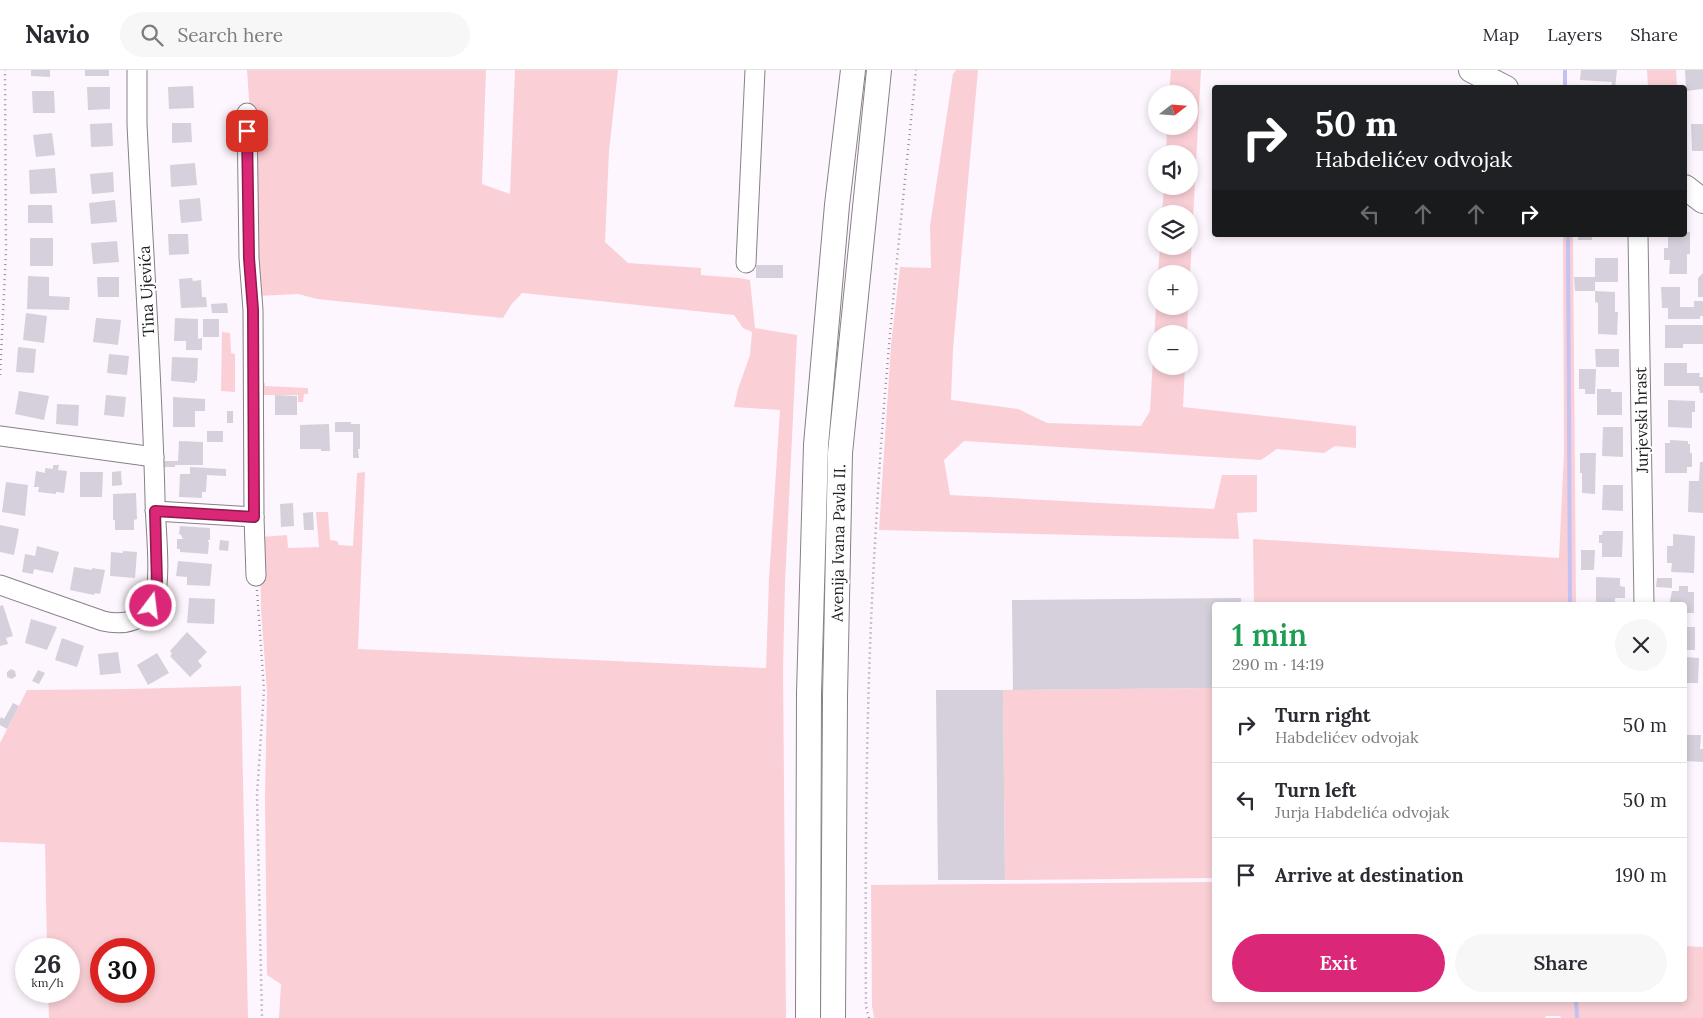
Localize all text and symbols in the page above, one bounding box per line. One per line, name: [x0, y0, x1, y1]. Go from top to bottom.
search box: [120, 12, 470, 57]
text: Navio: [25, 19, 90, 50]
icon: search: [138, 21, 166, 49]
text: Search here: [178, 23, 283, 47]
text: Map: [1483, 23, 1519, 46]
text: Layers: [1547, 23, 1602, 46]
text: Share: [1630, 23, 1678, 46]
north arrow: [1148, 85, 1198, 135]
map controls: [1148, 85, 1198, 375]
text: 50 m: [1315, 101, 1398, 146]
icon: right: [1232, 105, 1297, 170]
pin: [226, 110, 268, 152]
icon: arrive: [233, 117, 261, 145]
button: sound: [1148, 145, 1198, 195]
text: Habdelićev odvojak: [1315, 145, 1512, 173]
icon: left: [1356, 200, 1384, 228]
icon: ahead: [1409, 200, 1437, 228]
icon: ahead: [1462, 200, 1490, 228]
icon: right: [1515, 200, 1543, 228]
button: layers: [1148, 205, 1198, 255]
street label: Tina Ujevića: [134, 245, 158, 337]
button: +: [1148, 265, 1198, 315]
button: −: [1148, 325, 1198, 375]
street label: Jurjevski hrast: [1630, 366, 1652, 474]
street label: Avenija Ivana Pavla II.: [827, 464, 849, 623]
position arrow: [124, 579, 176, 631]
text: 1 min: [1232, 616, 1307, 654]
button: close: [1615, 619, 1667, 671]
text: 290 m · 14:19: [1232, 654, 1324, 674]
text: Turn right: [1275, 703, 1371, 727]
icon: right: [1232, 711, 1260, 739]
text: 50 m: [1623, 713, 1667, 737]
text: Habdelićev odvojak: [1275, 727, 1419, 747]
text: Turn left: [1275, 778, 1356, 802]
icon: left: [1232, 786, 1260, 814]
text: 50 m: [1623, 788, 1667, 812]
text: Jurja Habdelića odvojak: [1275, 802, 1449, 822]
icon: arrive: [1232, 861, 1260, 889]
text: Arrive at destination: [1275, 863, 1464, 887]
text: 190 m: [1615, 863, 1667, 887]
button: Exit: [1232, 934, 1445, 992]
button: Share: [1455, 934, 1667, 992]
speed limit sign: 30: [90, 938, 155, 1003]
text: 26: [34, 948, 61, 980]
text: km/h: [31, 975, 64, 990]

